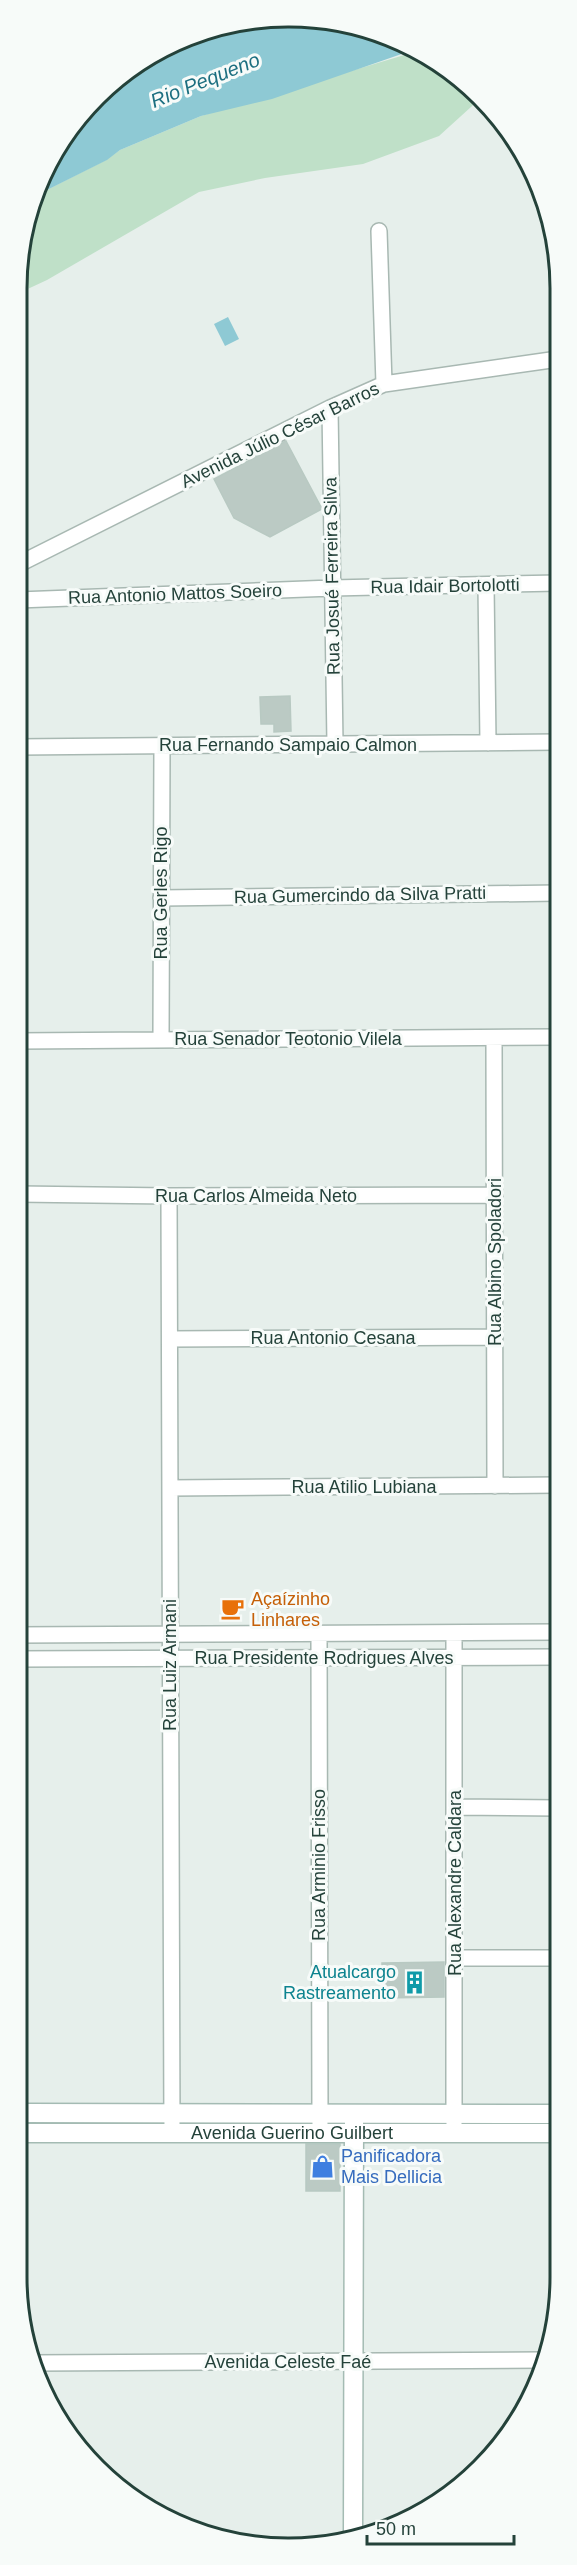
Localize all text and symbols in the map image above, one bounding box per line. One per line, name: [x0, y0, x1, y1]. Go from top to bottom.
water label: Rio Pequeno: [147, 48, 263, 112]
street label: Avenida Júlio César Barros: [178, 378, 382, 492]
street label: Rua Josué Ferreira Silva: [320, 476, 344, 675]
street label: Rua Idair Bortolotti: [370, 575, 520, 597]
street label: Rua Antonio Mattos Soeiro: [68, 580, 282, 608]
street label: Rua Fernando Sampaio Calmon: [159, 735, 417, 755]
street label: Rua Gerles Rigo: [151, 826, 171, 960]
street label: Rua Gumercindo da Silva Pratti: [234, 883, 486, 907]
street label: Rua Senador Teotonio Vilela: [174, 1029, 403, 1049]
street label: Rua Albino Spoladori: [485, 1178, 505, 1346]
street label: Rua Carlos Almeida Neto: [155, 1186, 357, 1206]
street label: Rua Antonio Cesana: [250, 1328, 417, 1348]
street label: Rua Atilio Lubiana: [291, 1477, 438, 1497]
place label: Açaízinho Linhares: [251, 1589, 330, 1630]
cafe icon: Açaízinho Linhares: [220, 1596, 246, 1622]
street label: Rua Luiz Armani: [160, 1599, 180, 1731]
street label: Rua Presidente Rodrigues Alves: [194, 1648, 454, 1668]
street label: Rua Arminio Frisso: [309, 1789, 329, 1941]
street label: Rua Alexandre Caldara: [445, 1789, 465, 1976]
place label: Atualcargo Rastreamento: [283, 1962, 396, 2003]
building icon: Atualcargo Rastreamento: [401, 1969, 427, 1995]
street label: Avenida Guerino Guilbert: [191, 2123, 393, 2143]
place label: Panificadora Mais Dellicia: [341, 2146, 443, 2187]
shop icon: Panificadora Mais Dellicia: [310, 2153, 336, 2179]
street label: Avenida Celeste Faé: [205, 2352, 371, 2372]
scale bar: [367, 2508, 514, 2546]
text: 50 m: [376, 2519, 416, 2539]

